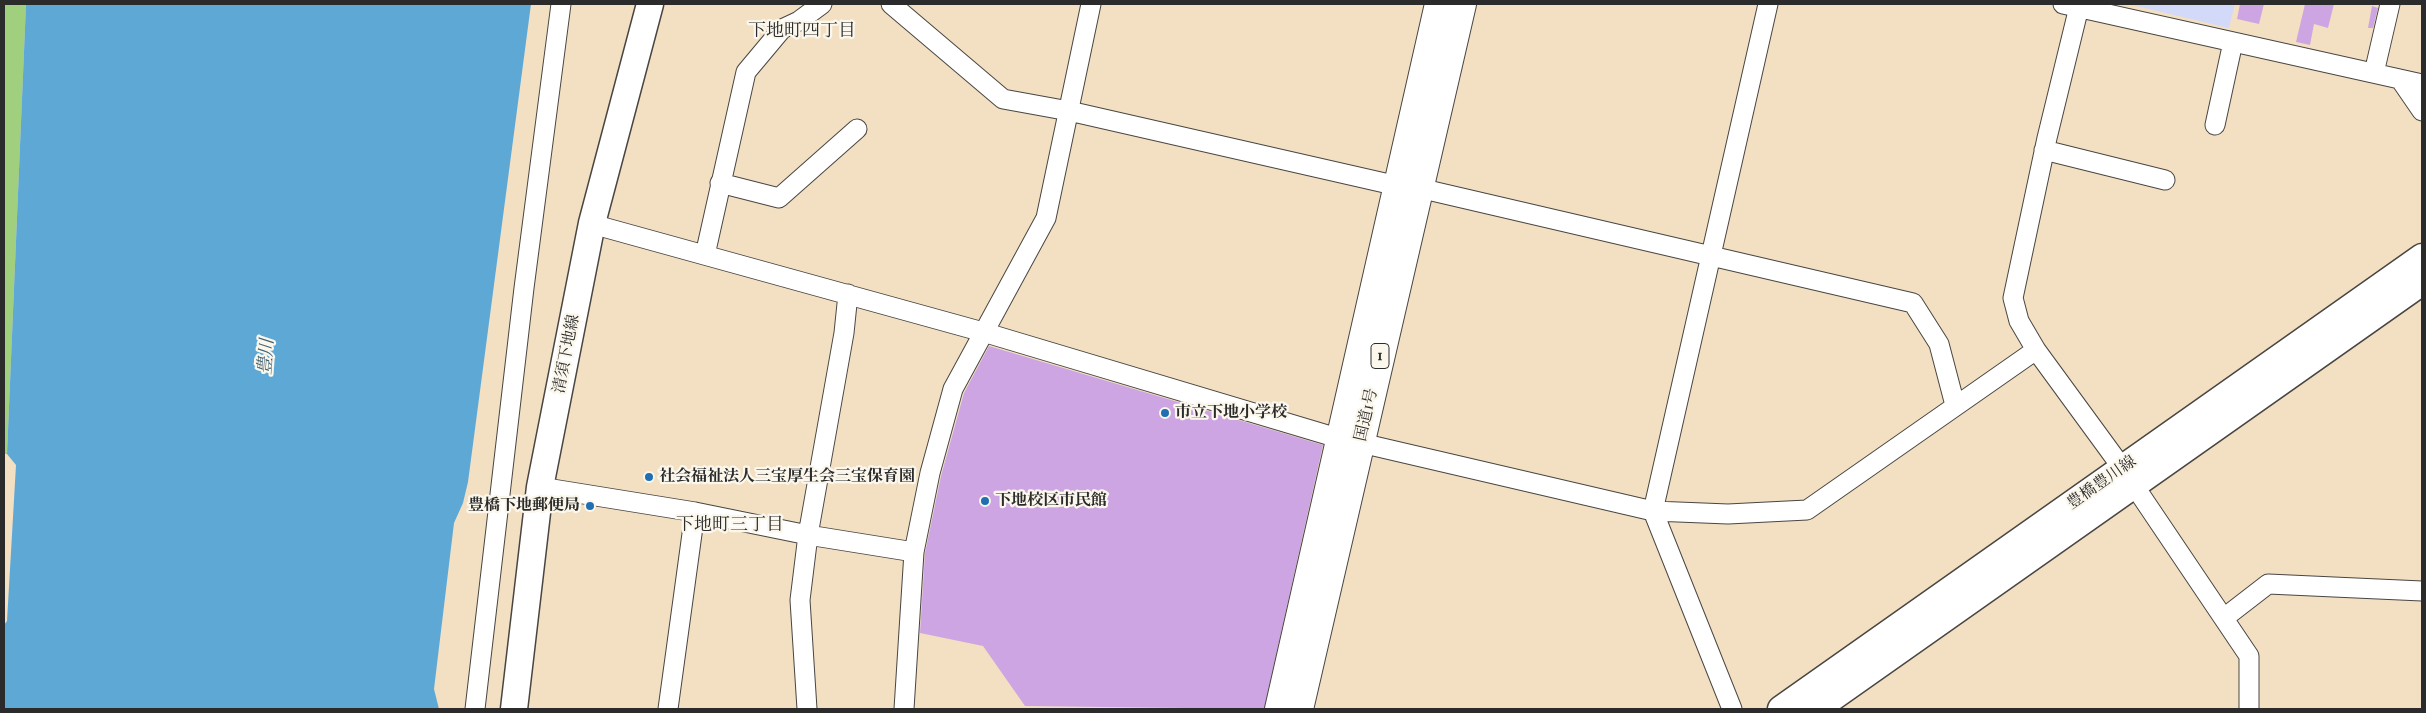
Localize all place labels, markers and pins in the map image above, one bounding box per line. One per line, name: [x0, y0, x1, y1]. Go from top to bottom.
place label: 市立下地小学校: [1175, 403, 1287, 423]
marker: 市立下地小学校: [1159, 407, 1171, 419]
place label: 社会福祉法人三宝厚生会三宝保育園: [659, 467, 915, 487]
marker: 社会福祉法人三宝厚生会三宝保育園: [643, 471, 655, 483]
place label: 下地校区市民館: [995, 491, 1107, 511]
marker: 下地校区市民館: [979, 495, 991, 507]
place label: 豊橋下地郵便局: [468, 496, 580, 516]
marker: 豊橋下地郵便局: [584, 500, 596, 512]

